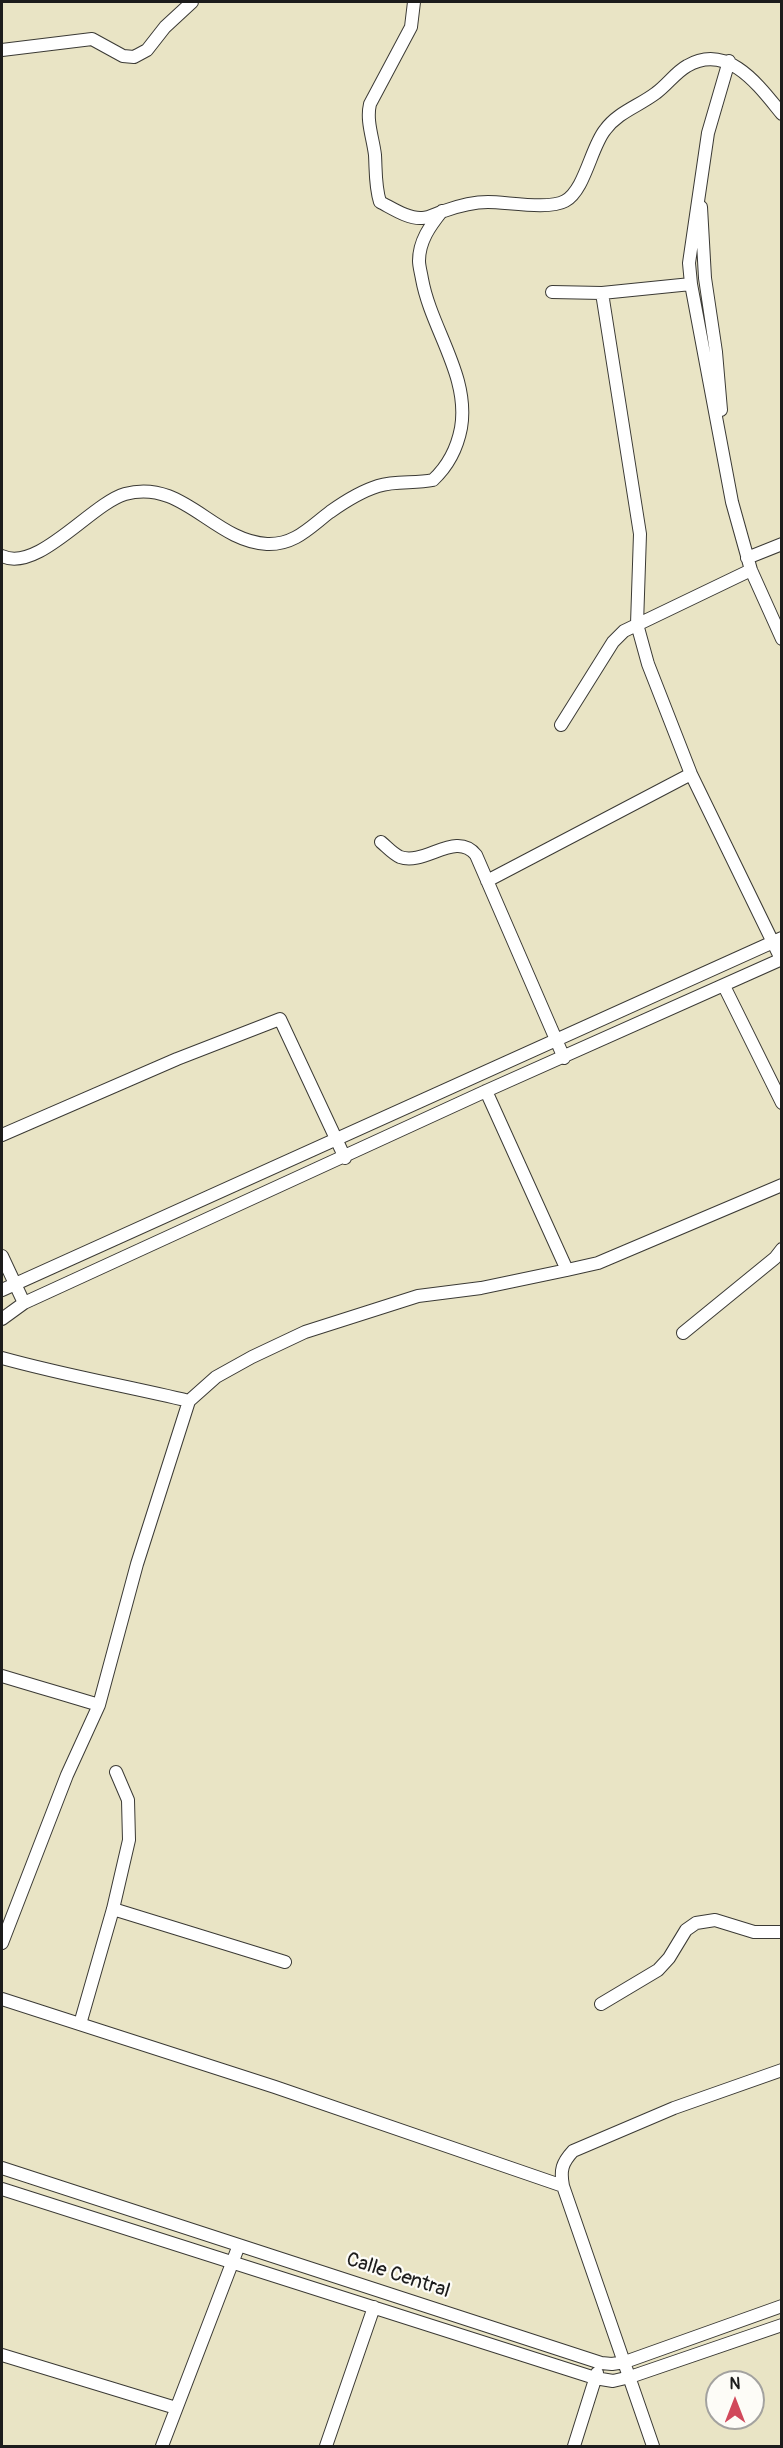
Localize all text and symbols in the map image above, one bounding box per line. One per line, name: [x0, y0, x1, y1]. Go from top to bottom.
street label: Calle Central: [343, 2248, 453, 2304]
north arrow: [705, 2370, 765, 2430]
text: N: [730, 2374, 740, 2394]

